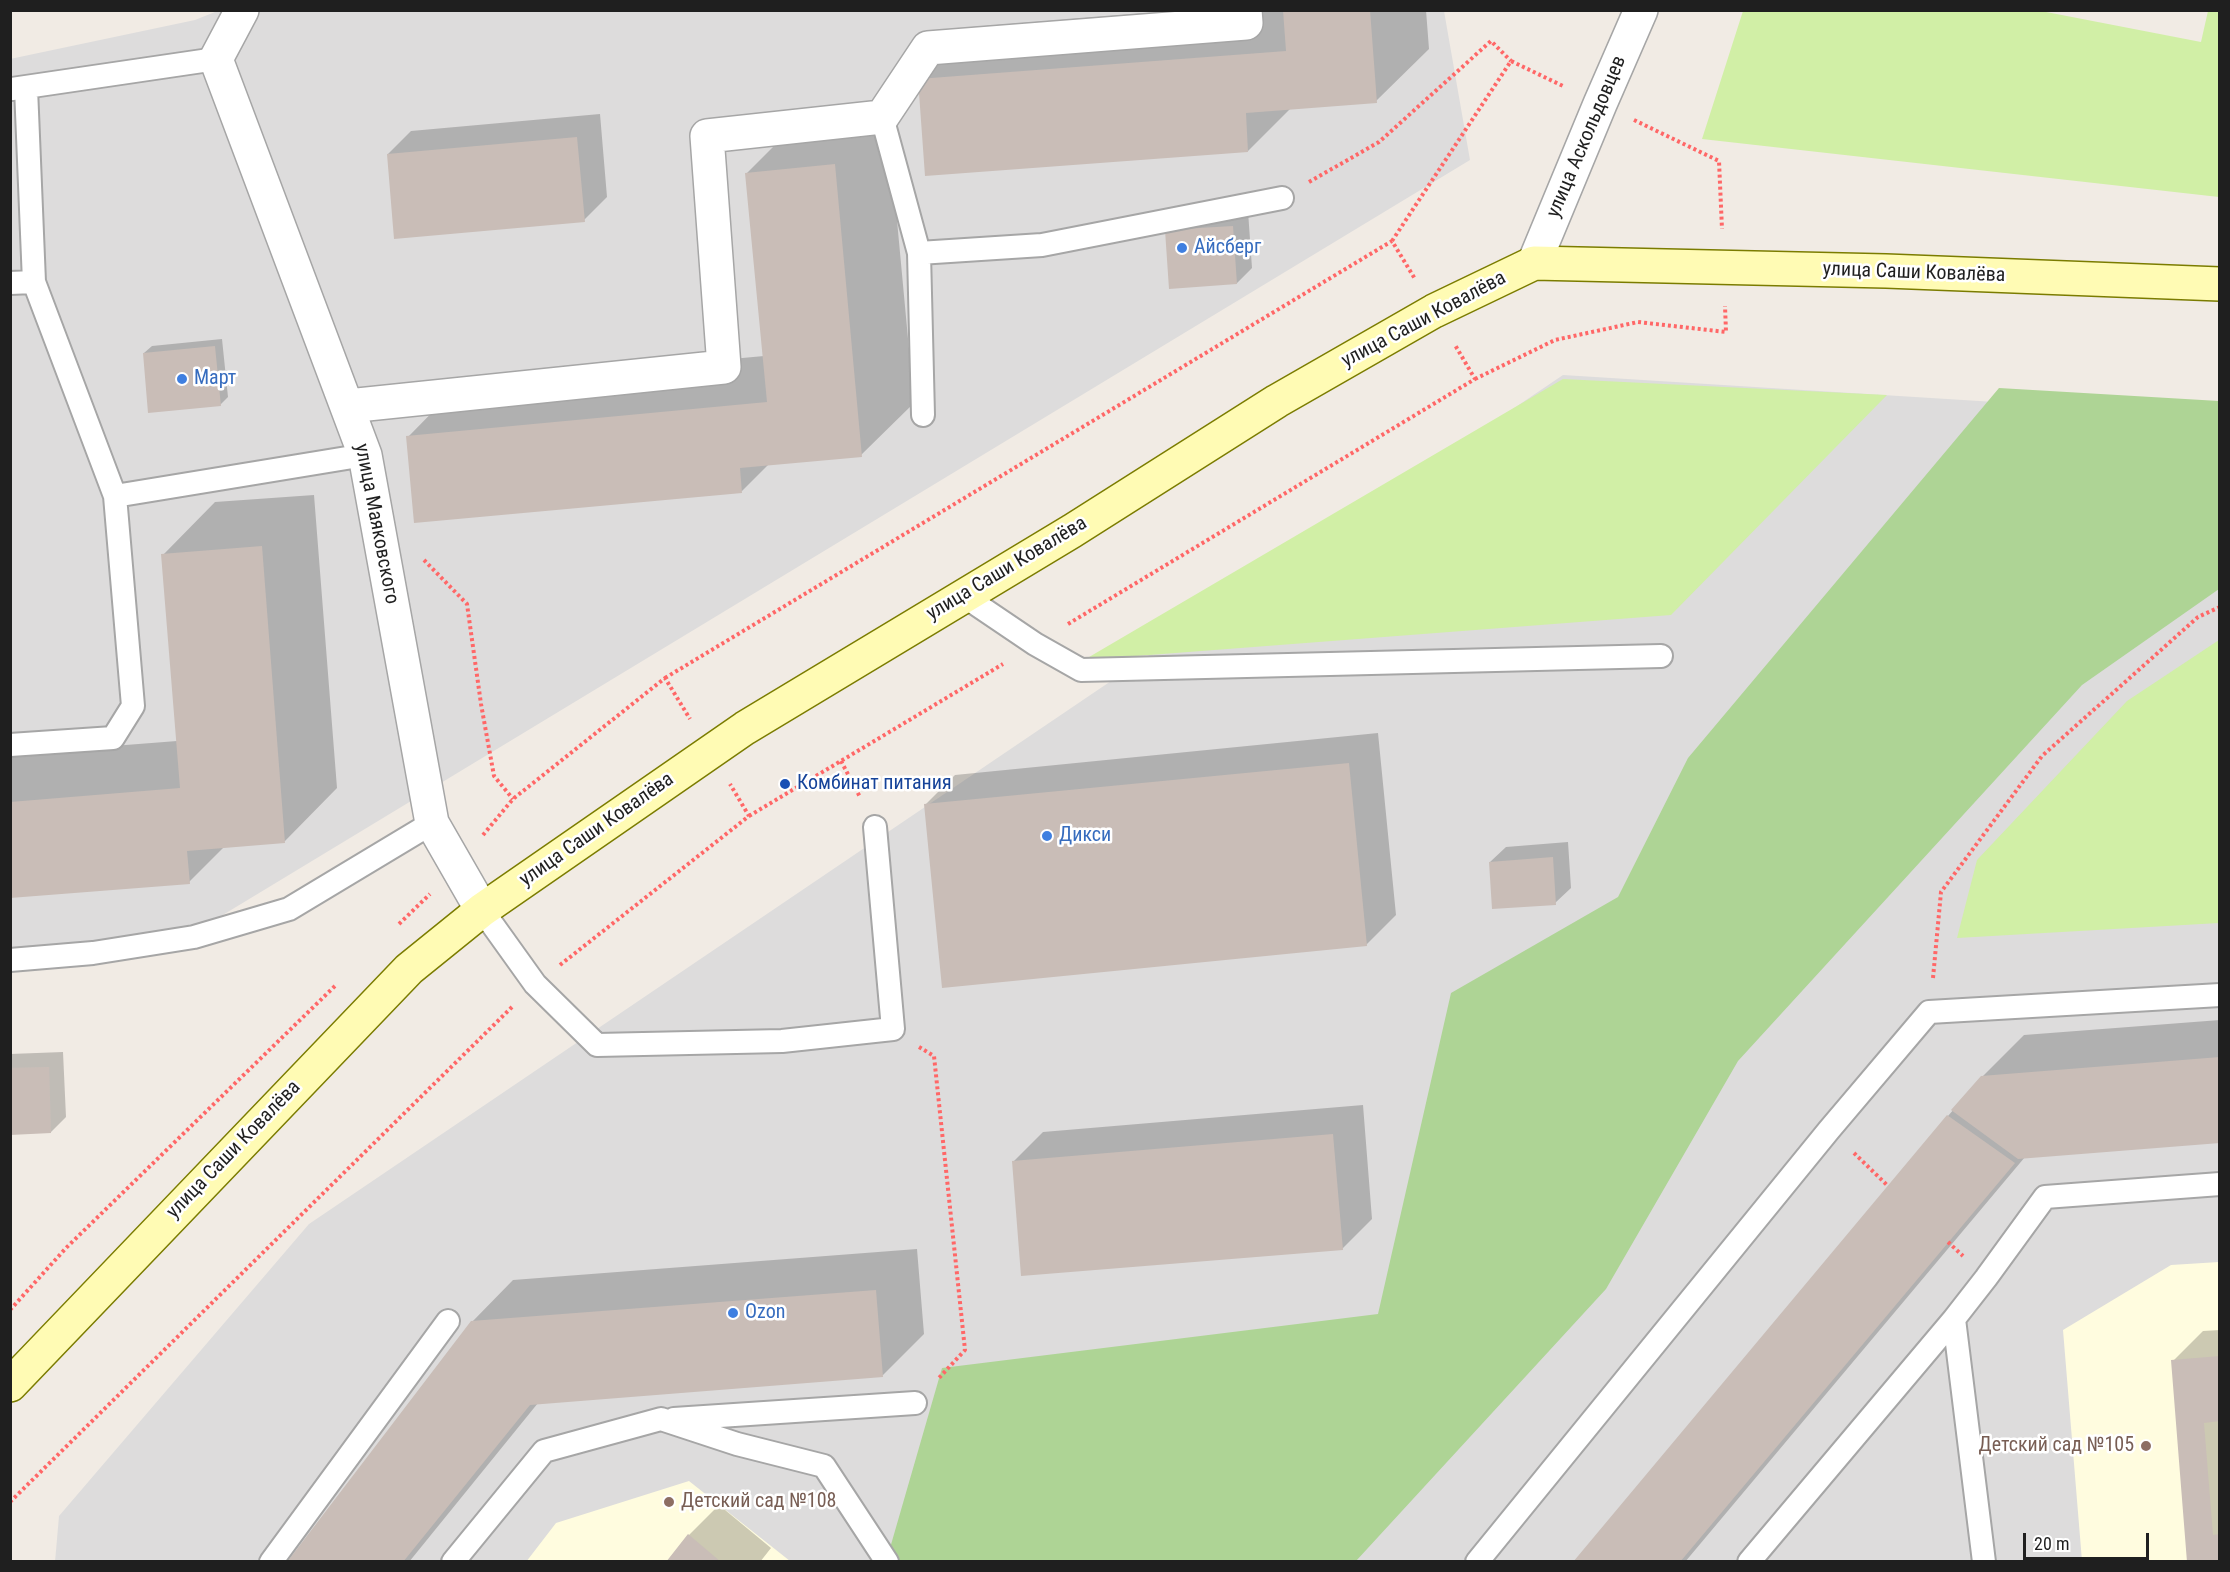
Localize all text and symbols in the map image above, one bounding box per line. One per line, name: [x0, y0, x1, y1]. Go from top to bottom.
street label: улица Аскольдовцев: [1542, 52, 1632, 222]
place label: Айсберг: [1194, 236, 1261, 260]
marker: Айсберг: [1175, 241, 1189, 255]
street label: улица Саши Ковалёва: [1822, 258, 2006, 288]
street label: улица Саши Ковалёва: [1338, 267, 1510, 373]
place label: Март: [194, 367, 236, 391]
marker: Март: [175, 372, 189, 386]
street label: улица Маяковского: [349, 442, 403, 606]
street label: улица Саши Ковалёва: [923, 512, 1091, 626]
street label: улица Саши Ковалёва: [515, 768, 679, 892]
place label: Комбинат питания: [797, 772, 952, 796]
marker: Комбинат питания: [778, 777, 792, 791]
place label: Дикси: [1059, 824, 1111, 848]
marker: Дикси: [1040, 829, 1054, 843]
street label: улица Саши Ковалёва: [162, 1076, 306, 1224]
place label: Ozon: [745, 1301, 785, 1325]
marker: Ozon: [726, 1306, 740, 1320]
place label: Детский сад №105: [1979, 1434, 2134, 1458]
marker: Детский сад №105: [2139, 1439, 2153, 1453]
place label: Детский сад №108: [681, 1490, 836, 1514]
marker: Детский сад №108: [662, 1495, 676, 1509]
scale bar: [2026, 1521, 2152, 1559]
text: 20 m: [2034, 1533, 2069, 1554]

